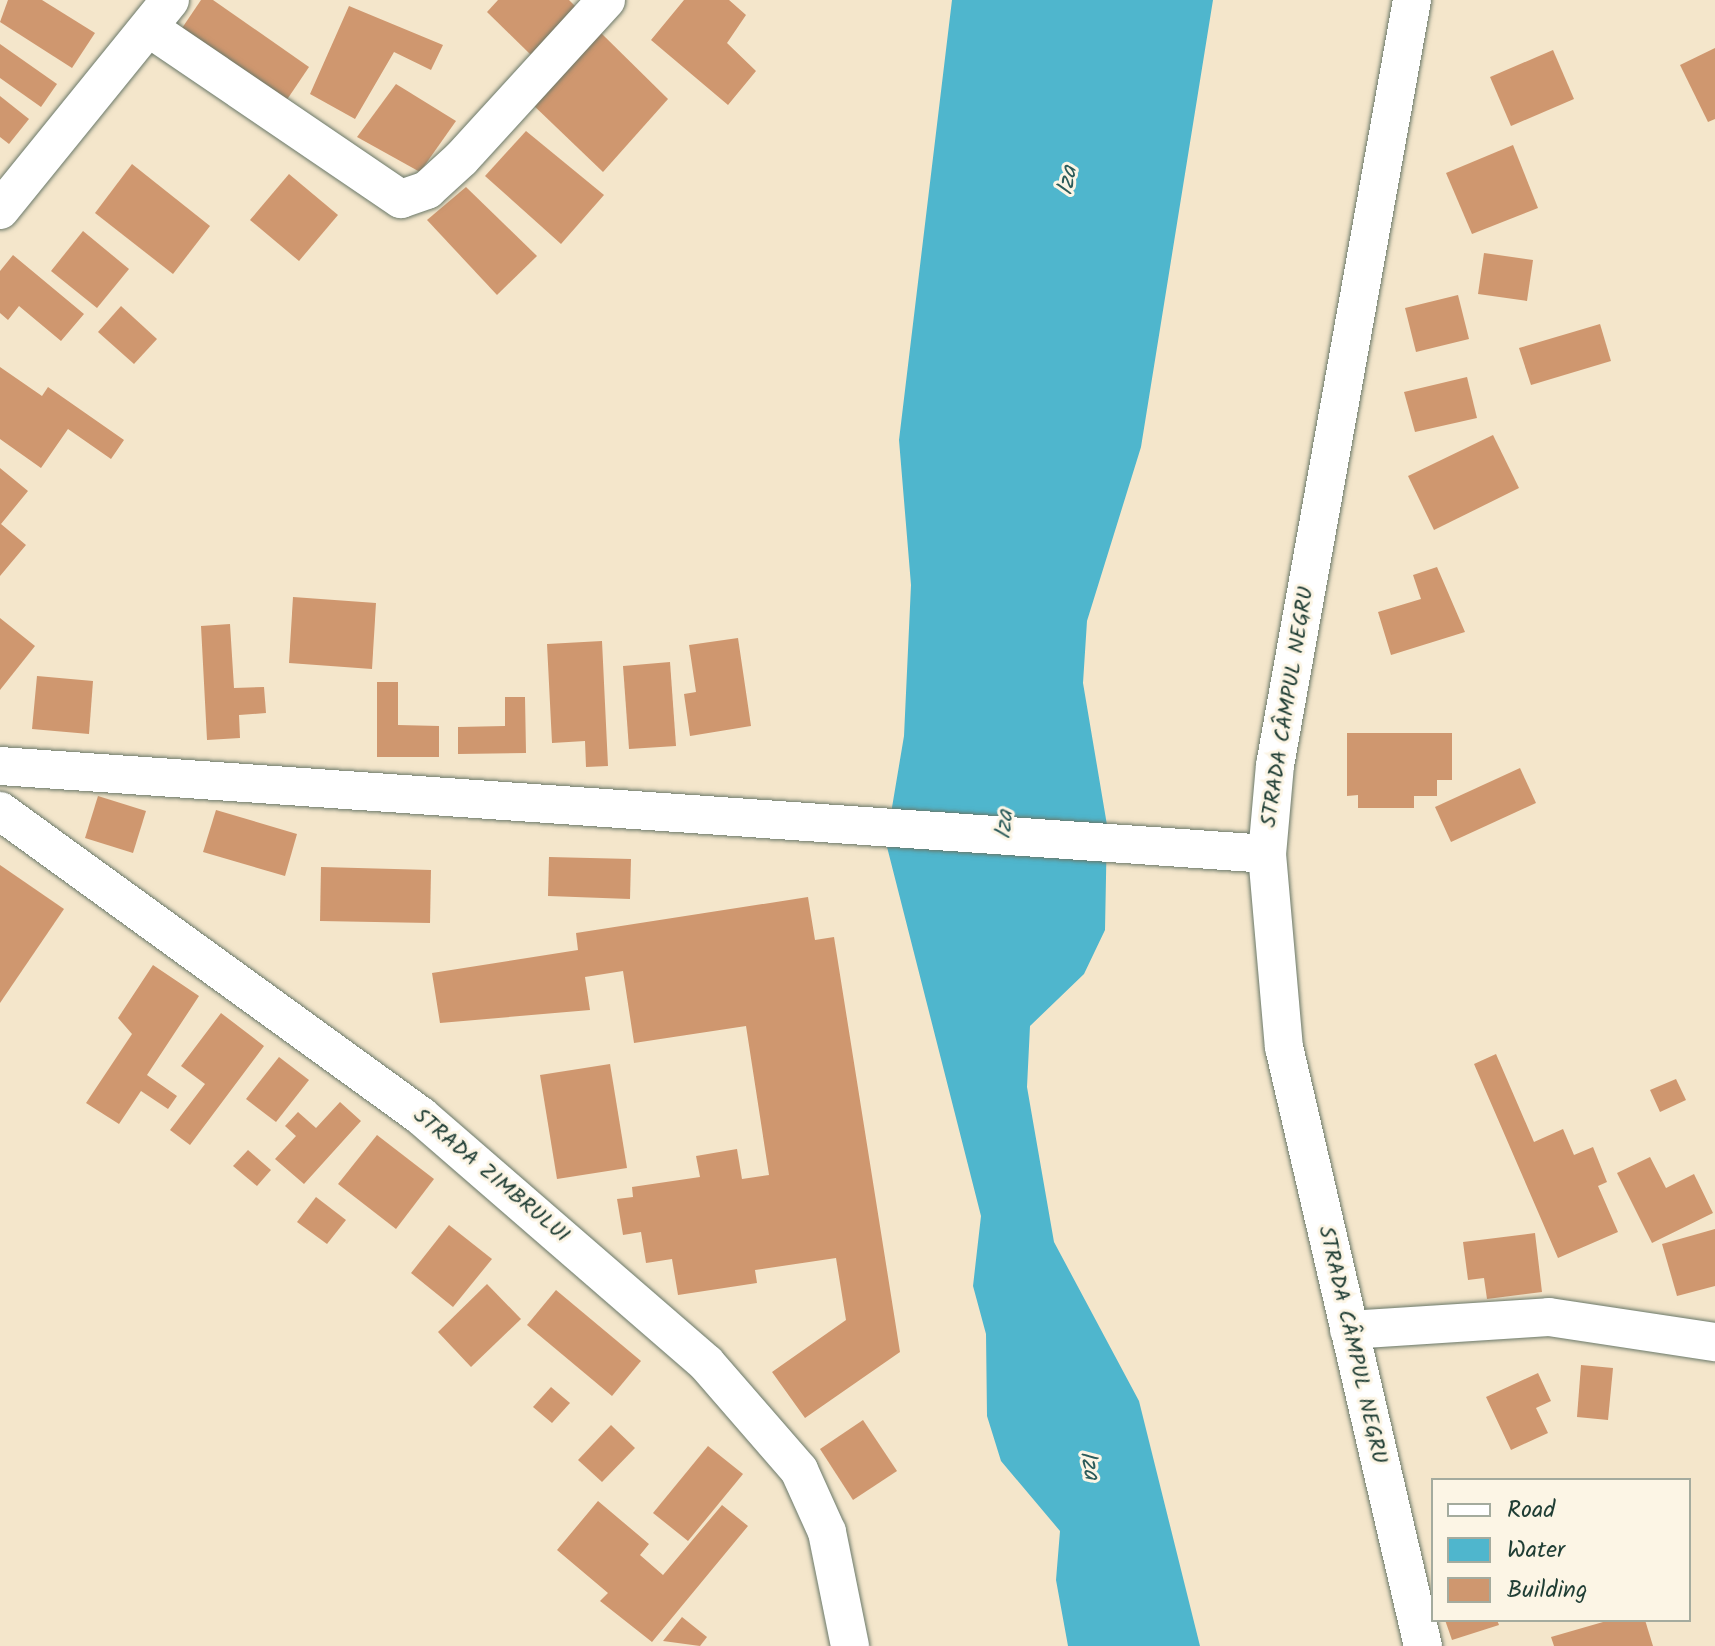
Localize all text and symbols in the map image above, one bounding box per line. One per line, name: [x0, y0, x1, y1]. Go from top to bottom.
water label: Iza: [1051, 164, 1085, 198]
street label: STRADA CÂMPUL NEGRU: [1256, 585, 1320, 829]
water label: Iza: [989, 809, 1021, 841]
street label: STRADA ZIMBRULUI: [407, 1103, 575, 1249]
street label: STRADA CÂMPUL NEGRU: [1312, 1224, 1392, 1466]
water label: Iza: [1072, 1448, 1106, 1482]
legend: [1431, 1478, 1691, 1622]
text: Road: [1507, 1491, 1555, 1530]
text: Water: [1507, 1531, 1565, 1570]
text: Building: [1507, 1571, 1587, 1610]

